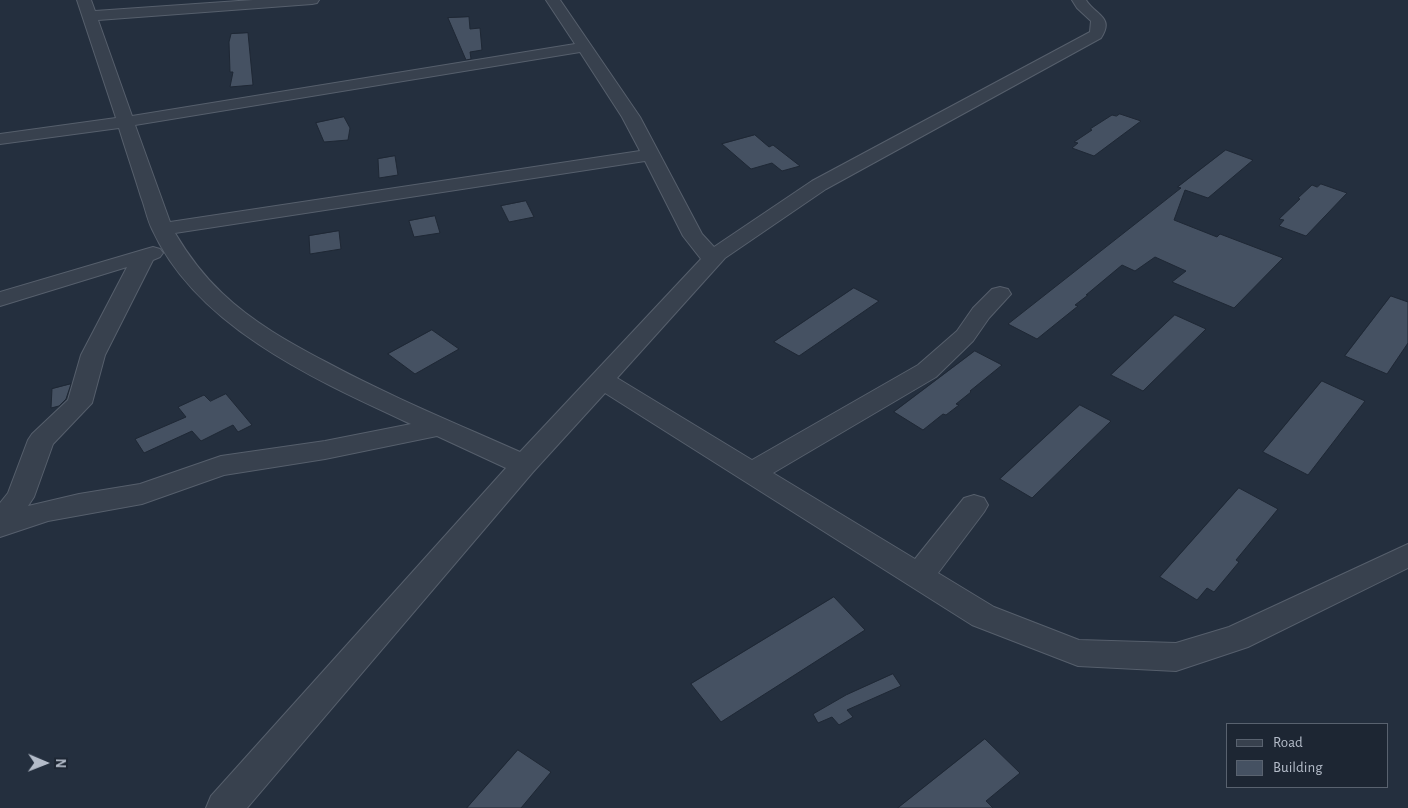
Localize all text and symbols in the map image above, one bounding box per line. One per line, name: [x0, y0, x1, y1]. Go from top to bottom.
legend: [1226, 723, 1388, 788]
text: Road: [1273, 735, 1303, 750]
north arrow: [20, 738, 70, 788]
text: N: [53, 758, 67, 768]
text: Building: [1273, 760, 1323, 775]

